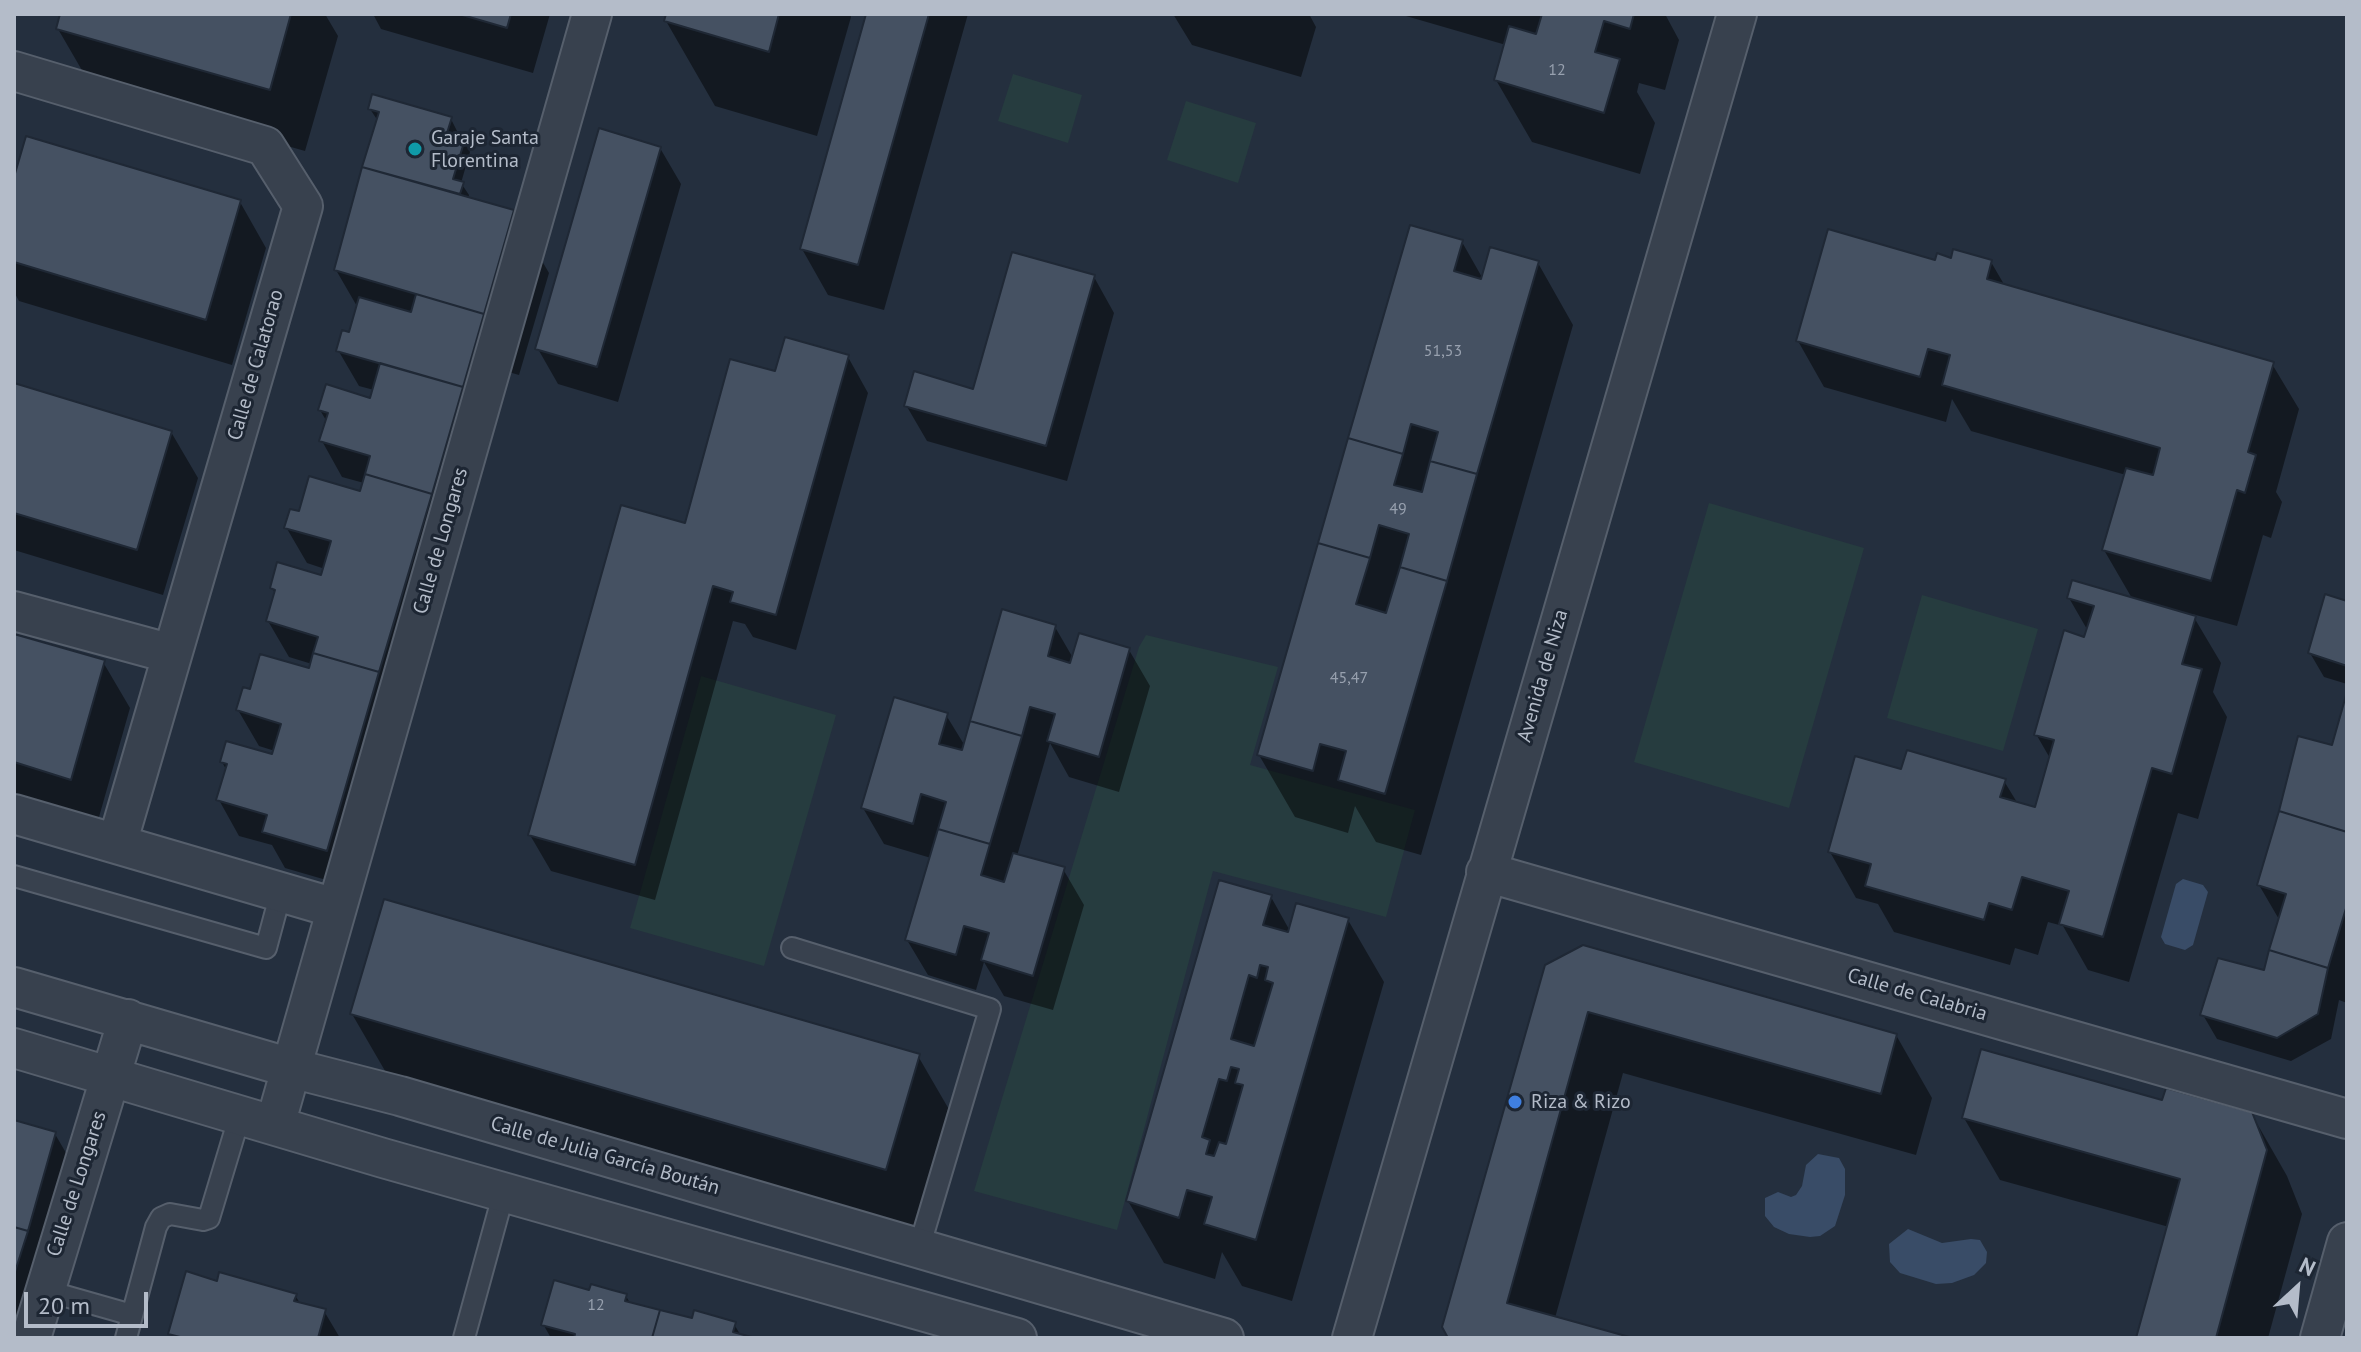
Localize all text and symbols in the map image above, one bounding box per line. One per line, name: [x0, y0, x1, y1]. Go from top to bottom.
house number: 12: [1548, 60, 1566, 80]
place label: Garaje Santa Florentina: [431, 126, 539, 173]
marker: Garaje Santa Florentina: [406, 140, 424, 158]
street label: Calle de Calatorao: [223, 287, 289, 443]
house number: 51,53: [1424, 341, 1462, 361]
street label: Calle de Longares: [409, 465, 473, 617]
house number: 49: [1389, 499, 1407, 519]
street label: Avenida de Niza: [1513, 607, 1573, 745]
house number: 45,47: [1330, 668, 1368, 688]
street label: Calle de Calabria: [1844, 964, 1990, 1026]
place label: Riza & Rizo: [1531, 1090, 1631, 1114]
marker: Riza & Rizo: [1506, 1093, 1524, 1111]
street label: Calle de Longares: [42, 1108, 112, 1260]
street label: Calle de Julia García Boután: [488, 1112, 722, 1200]
north arrow: [2257, 1248, 2337, 1328]
text: N: [2295, 1251, 2320, 1282]
scale bar: [28, 1276, 152, 1326]
text: 20 m: [38, 1290, 90, 1321]
house number: 12: [587, 1295, 605, 1315]

